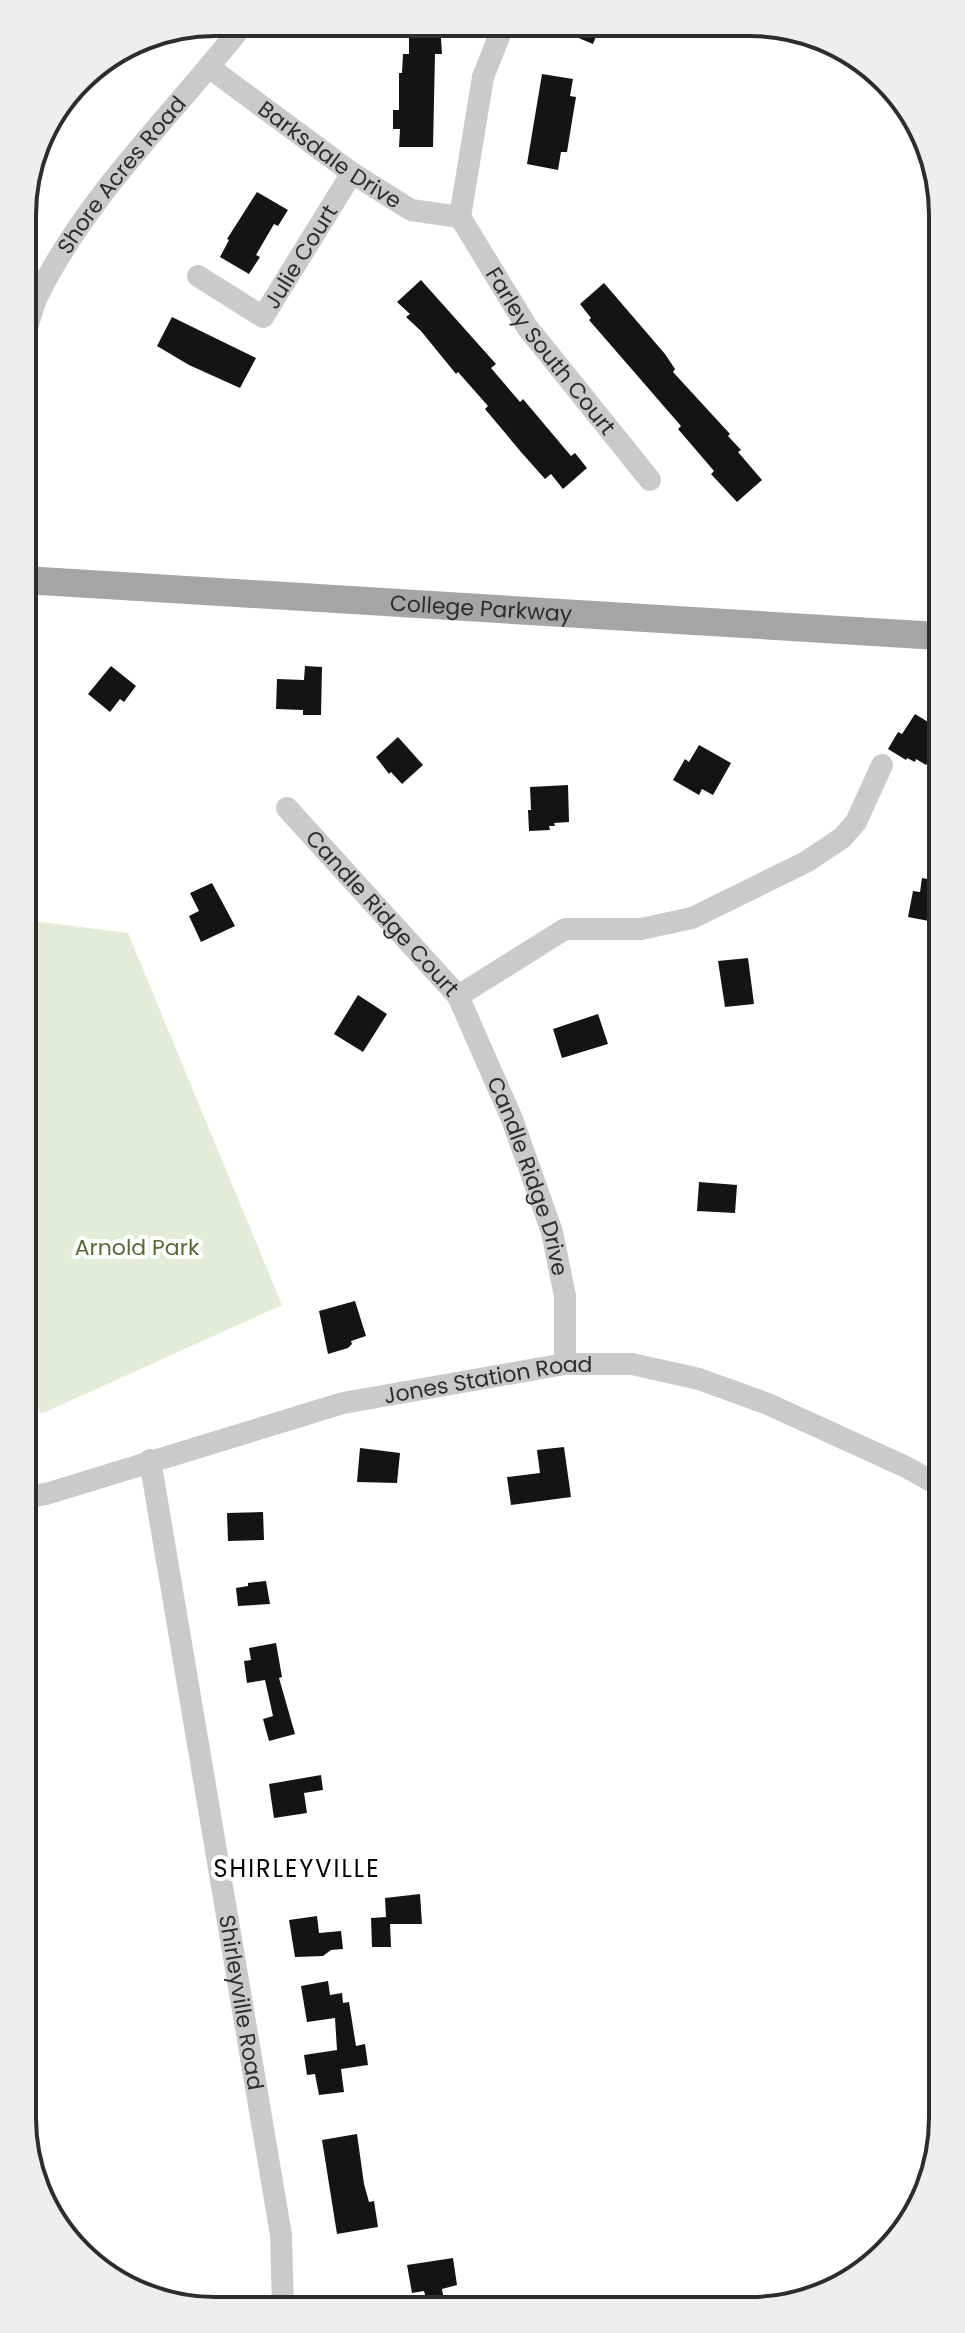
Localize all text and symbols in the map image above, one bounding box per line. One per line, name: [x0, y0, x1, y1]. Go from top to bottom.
street label: Shore Acres Road: [50, 89, 193, 260]
street label: Barksdale Drive: [251, 94, 407, 216]
street label: Julie Court: [257, 199, 345, 315]
street label: Farley South Court: [478, 261, 623, 442]
street label: College Parkway: [389, 587, 574, 630]
street label: Candle Ridge Court: [298, 823, 466, 1003]
street label: Candle Ridge Drive: [479, 1072, 575, 1278]
park label: Arnold Park: [75, 1232, 200, 1263]
street label: Jones Station Road: [381, 1349, 592, 1412]
district label: SHIRLEYVILLE: [213, 1852, 381, 1885]
street label: Shirleyville Road: [211, 1912, 271, 2092]

